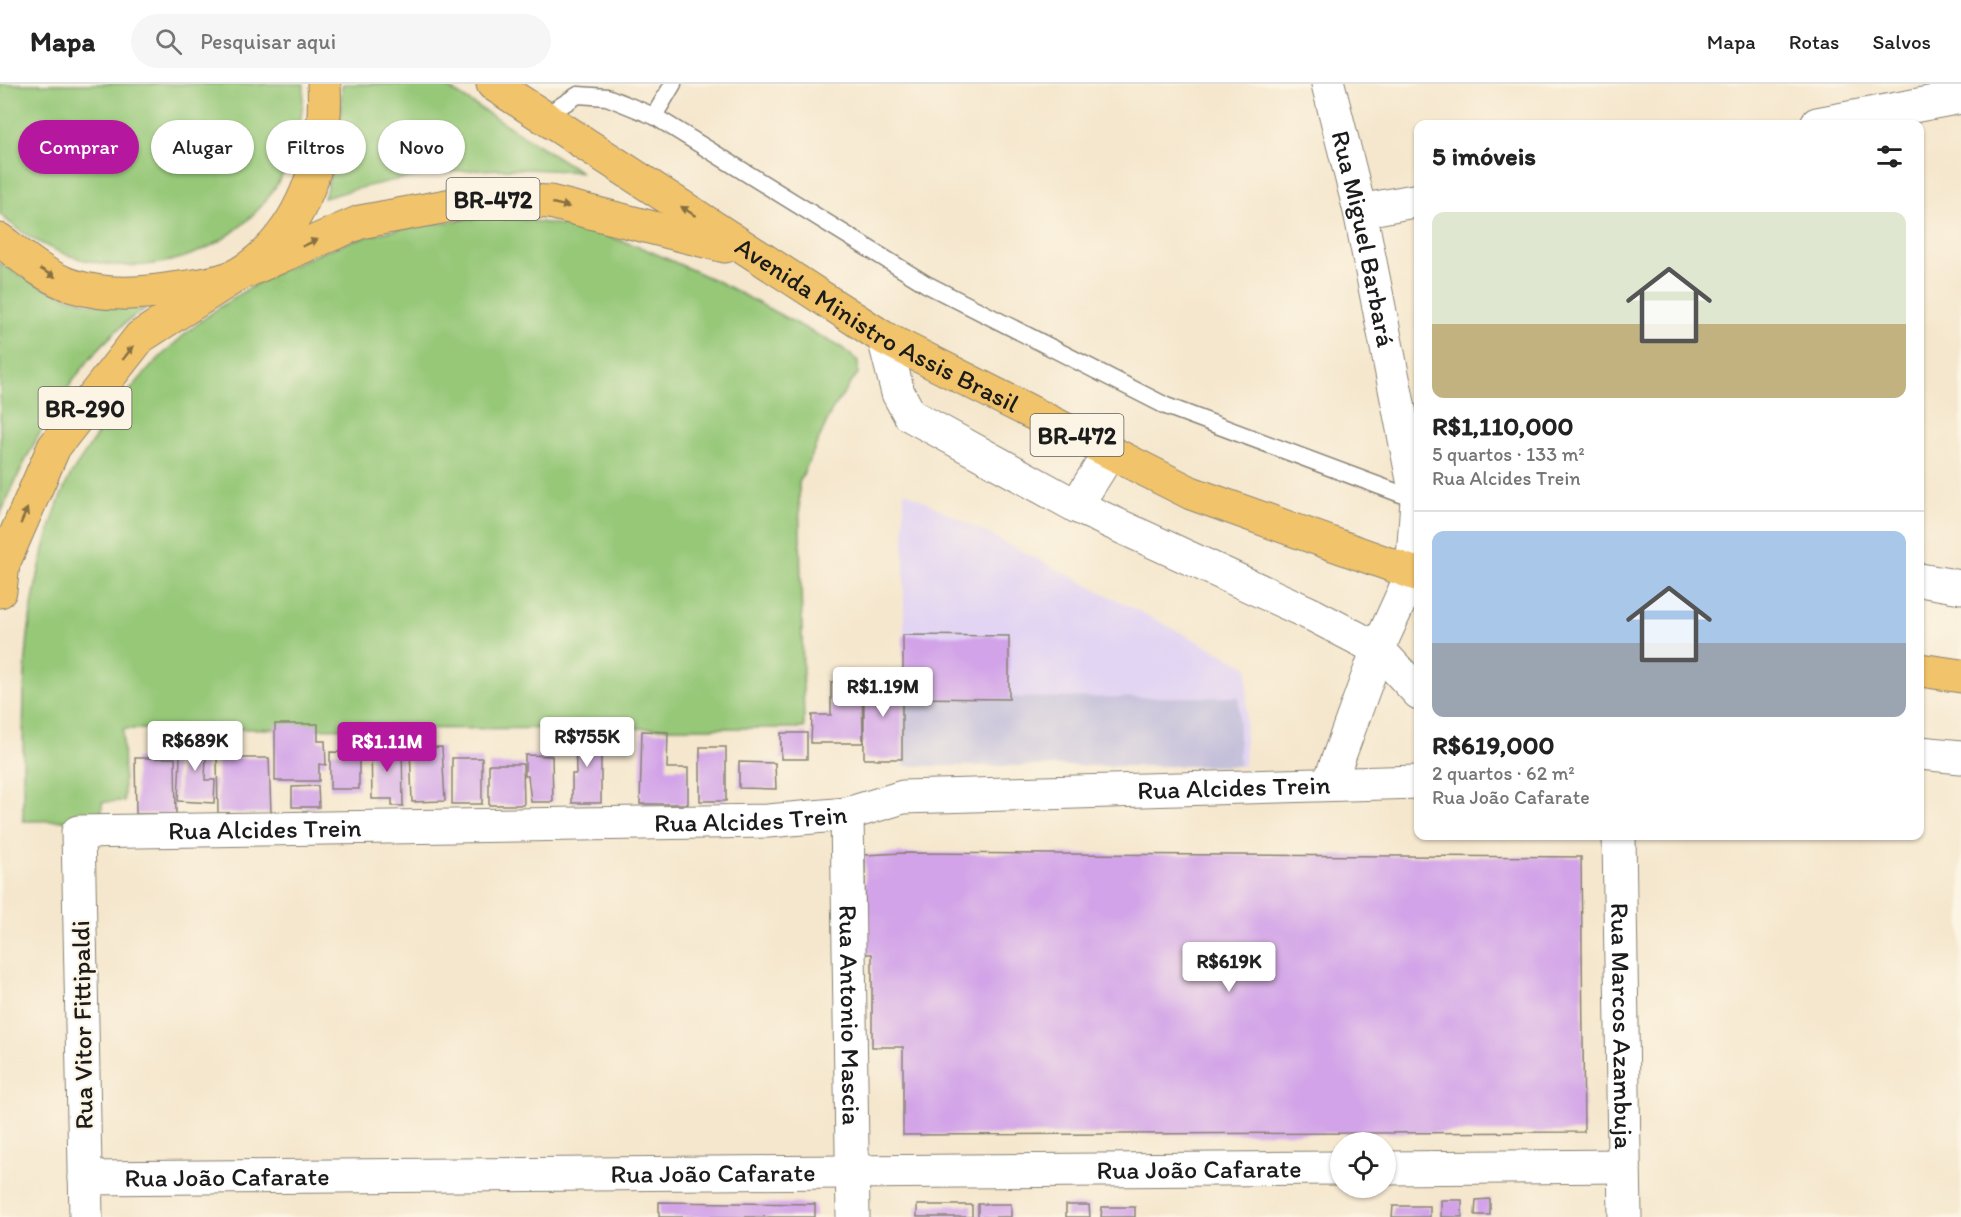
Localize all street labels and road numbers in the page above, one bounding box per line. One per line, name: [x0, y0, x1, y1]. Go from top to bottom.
street label: Rua Miguel Barbará: [1324, 127, 1403, 350]
road number: BR-472: [446, 178, 540, 220]
street label: Avenida Ministro Assis Brasil: [730, 230, 1024, 420]
road number: BR-290: [38, 387, 132, 429]
road number: BR-472: [1030, 414, 1124, 456]
street label: Rua Alcides Trein: [1137, 769, 1331, 806]
street label: Rua Alcides Trein: [654, 798, 849, 839]
street label: Rua Alcides Trein: [168, 811, 362, 847]
street label: Rua Marcos Azambuja: [1604, 902, 1640, 1150]
street label: Rua Antonio Mascia: [832, 905, 868, 1126]
street label: Rua Vitor Fittipaldi: [64, 920, 100, 1130]
street label: Rua João Cafarate: [1096, 1152, 1302, 1186]
street label: Rua João Cafarate: [610, 1156, 816, 1190]
street label: Rua João Cafarate: [124, 1160, 330, 1194]

